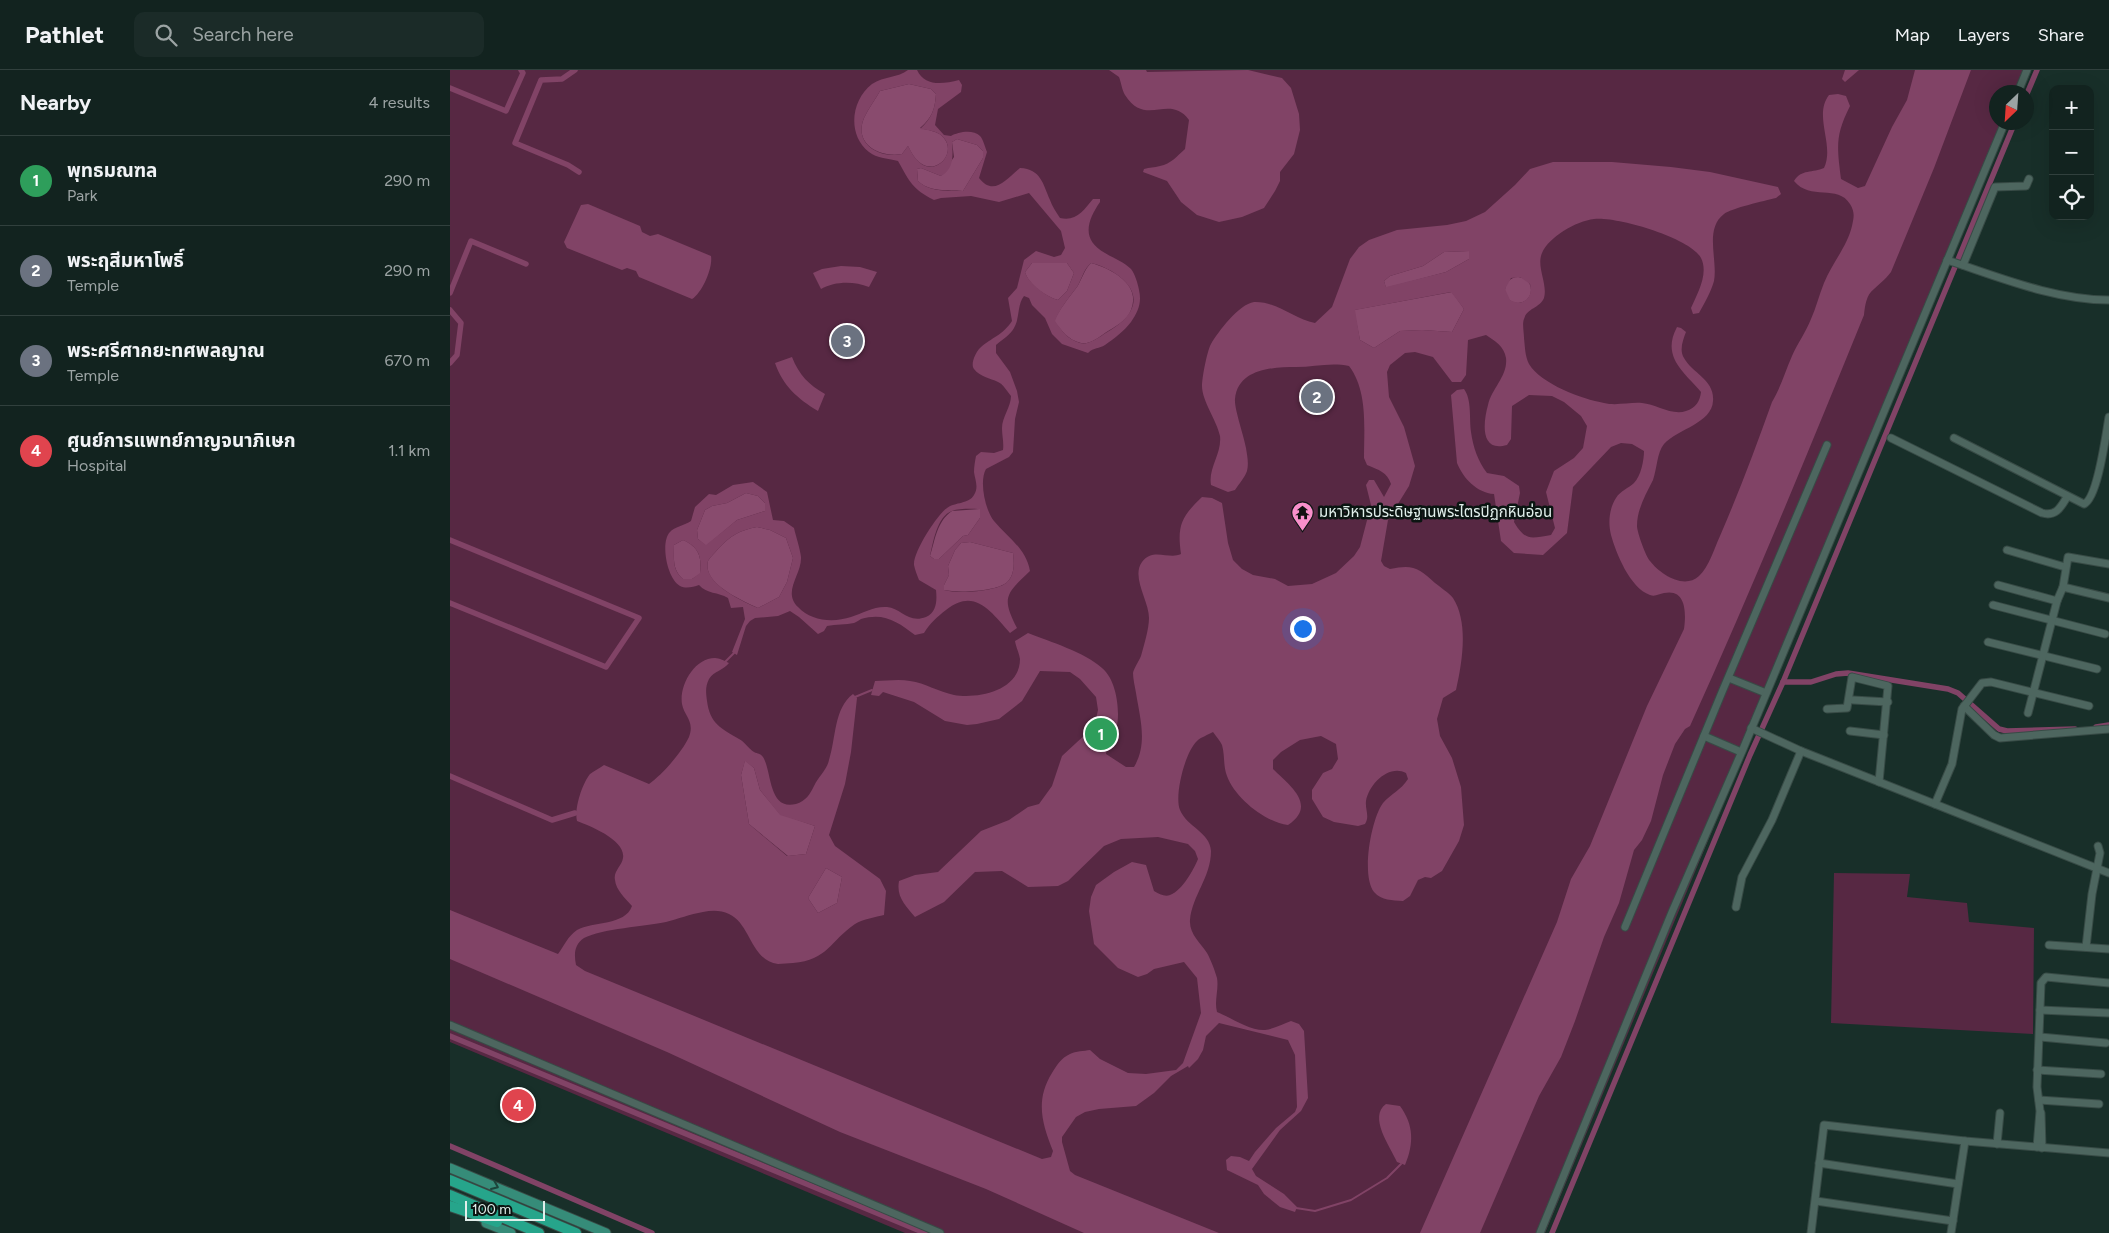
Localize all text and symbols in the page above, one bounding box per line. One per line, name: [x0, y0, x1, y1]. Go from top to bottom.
search box: [134, 12, 484, 57]
text: Pathlet: [25, 20, 104, 49]
icon: search: [152, 21, 180, 49]
text: Search here: [192, 23, 294, 46]
text: Map: [1895, 24, 1930, 46]
text: Layers: [1958, 24, 2010, 46]
text: Share: [2038, 24, 2084, 46]
north arrow: [1989, 85, 2034, 130]
map controls: [2049, 85, 2094, 220]
button: +: [2049, 85, 2094, 130]
text: Nearby: [20, 90, 91, 115]
text: 4 results: [369, 93, 430, 112]
button: −: [2049, 130, 2094, 175]
text: พุทธมณฑล: [67, 159, 157, 182]
text: 1: [33, 171, 39, 190]
text: 290 m: [384, 171, 430, 190]
button: locate: [2049, 175, 2094, 220]
text: Park: [67, 186, 97, 205]
text: พระฤสีมหาโพธิ์: [67, 249, 184, 272]
text: 2: [31, 261, 41, 280]
text: 290 m: [384, 261, 430, 280]
text: Temple: [67, 276, 119, 295]
pin: 3: [831, 322, 863, 360]
text: พระศรีศากยะทศพลญาณ: [67, 339, 265, 362]
text: 3: [32, 351, 40, 370]
text: 670 m: [385, 351, 430, 370]
text: Temple: [67, 366, 119, 385]
pin: 2: [1301, 378, 1333, 416]
text: ศูนย์การแพทย์กาญจนาภิเษก: [67, 429, 296, 452]
text: 4: [31, 441, 41, 460]
text: 1.1 km: [388, 441, 430, 460]
text: Hospital: [67, 456, 127, 475]
temple icon: มหาวิหารประดิษฐานพระไตรปิฏกหินอ่อน: [1291, 500, 1315, 531]
place label: มหาวิหารประดิษฐานพระไตรปิฏกหินอ่อน: [1319, 503, 1552, 521]
your location: [1290, 616, 1316, 642]
pin: 1: [1085, 715, 1117, 753]
pin: 4: [502, 1086, 534, 1124]
one-way arrow: [490, 1180, 499, 1191]
scale bar: [465, 1198, 545, 1221]
text: 100 m: [472, 1201, 511, 1218]

